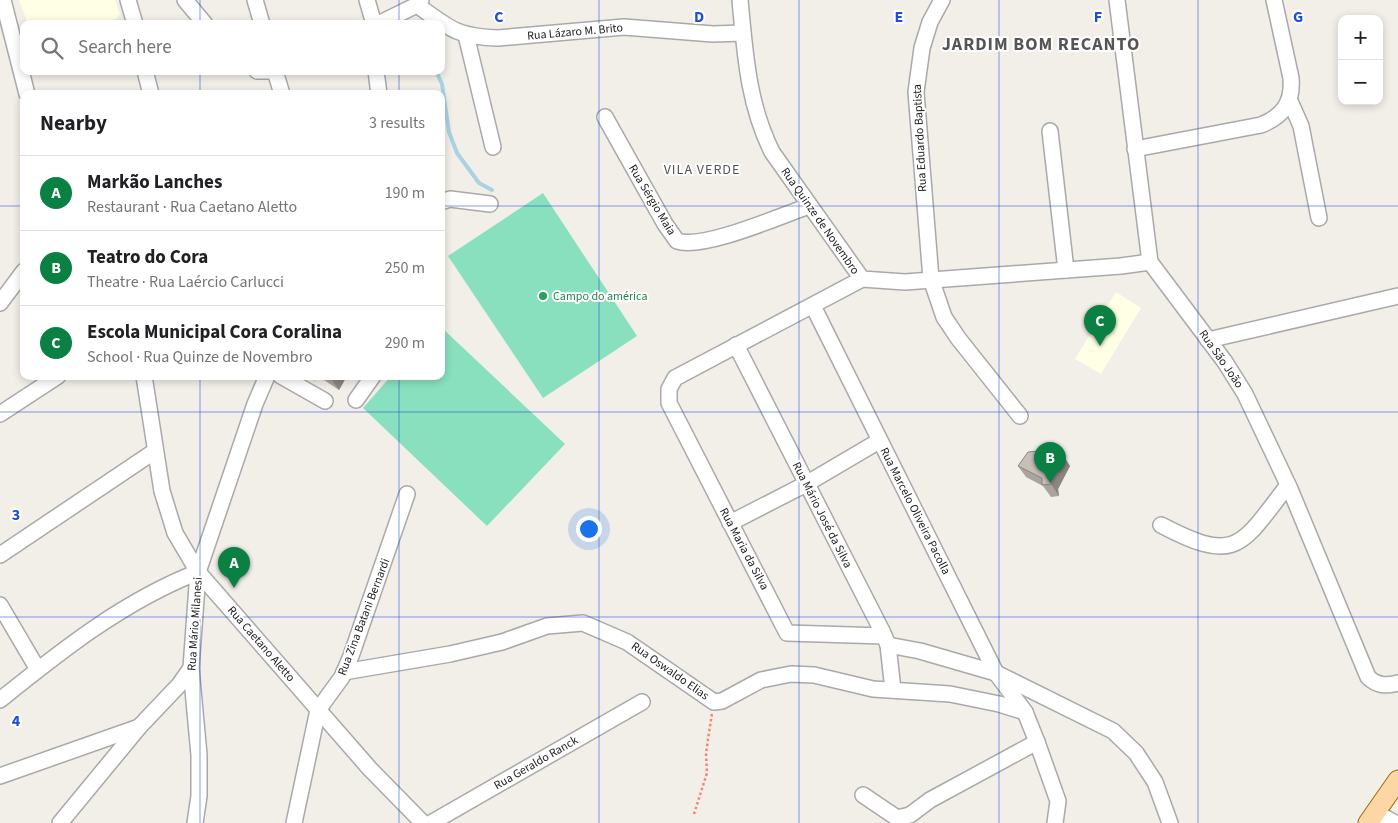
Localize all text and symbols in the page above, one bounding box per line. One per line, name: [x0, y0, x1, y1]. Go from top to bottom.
text: C: [494, 6, 504, 28]
text: D: [694, 6, 704, 28]
text: E: [895, 6, 903, 28]
text: F: [1094, 6, 1102, 28]
text: G: [1293, 6, 1303, 28]
map controls: [1338, 15, 1383, 105]
button: +: [1338, 15, 1383, 60]
street label: Rua Lázaro M. Brito: [526, 19, 624, 45]
search box: [20, 20, 445, 75]
district label: JARDIM BOM RECANTO: [942, 32, 1140, 57]
icon: search: [38, 34, 66, 62]
text: Search here: [78, 34, 172, 61]
button: −: [1338, 60, 1383, 105]
street label: Rua Eduardo Baptista: [909, 84, 931, 192]
text: Nearby: [40, 108, 107, 138]
text: 3 results: [369, 112, 425, 134]
district label: VILA VERDE: [664, 160, 740, 180]
street label: Rua Sérgio Maia: [624, 161, 680, 239]
street label: Rua Quinze de Novembro: [777, 164, 863, 278]
text: Markão Lanches: [87, 169, 222, 196]
text: A: [51, 182, 61, 204]
text: 190 m: [385, 182, 425, 204]
text: Restaurant · Rua Caetano Aletto: [87, 196, 297, 218]
text: Teatro do Cora: [87, 244, 208, 271]
text: B: [51, 257, 61, 279]
text: 250 m: [385, 257, 425, 279]
text: Theatre · Rua Laércio Carlucci: [87, 271, 284, 293]
place label: Campo do américa: [553, 288, 647, 305]
marker: Campo do américa: [537, 290, 549, 302]
pin: C: [1084, 305, 1116, 346]
text: Escola Municipal Cora Coralina: [87, 319, 342, 346]
street label: Rua São João: [1195, 326, 1247, 392]
text: C: [51, 332, 61, 354]
text: 290 m: [385, 332, 425, 354]
text: School · Rua Quinze de Novembro: [87, 346, 313, 368]
pin: B: [1034, 442, 1066, 483]
street label: Rua Marcelo Oliveira Pacolla: [875, 444, 955, 578]
street label: Rua Mário José da Silva: [788, 459, 856, 571]
text: 3: [12, 504, 20, 526]
street label: Rua Maria da Silva: [715, 505, 773, 593]
your location: [576, 516, 602, 542]
pin: A: [218, 547, 250, 588]
street label: Rua Zina Batani Bernardi: [334, 556, 394, 678]
street label: Rua Mário Milanesi: [183, 577, 207, 671]
street label: Rua Caetano Aletto: [223, 602, 299, 686]
street label: Rua Oswaldo Elias: [628, 638, 712, 704]
text: 4: [12, 710, 21, 732]
street label: Rua Geraldo Ranck: [491, 732, 581, 794]

